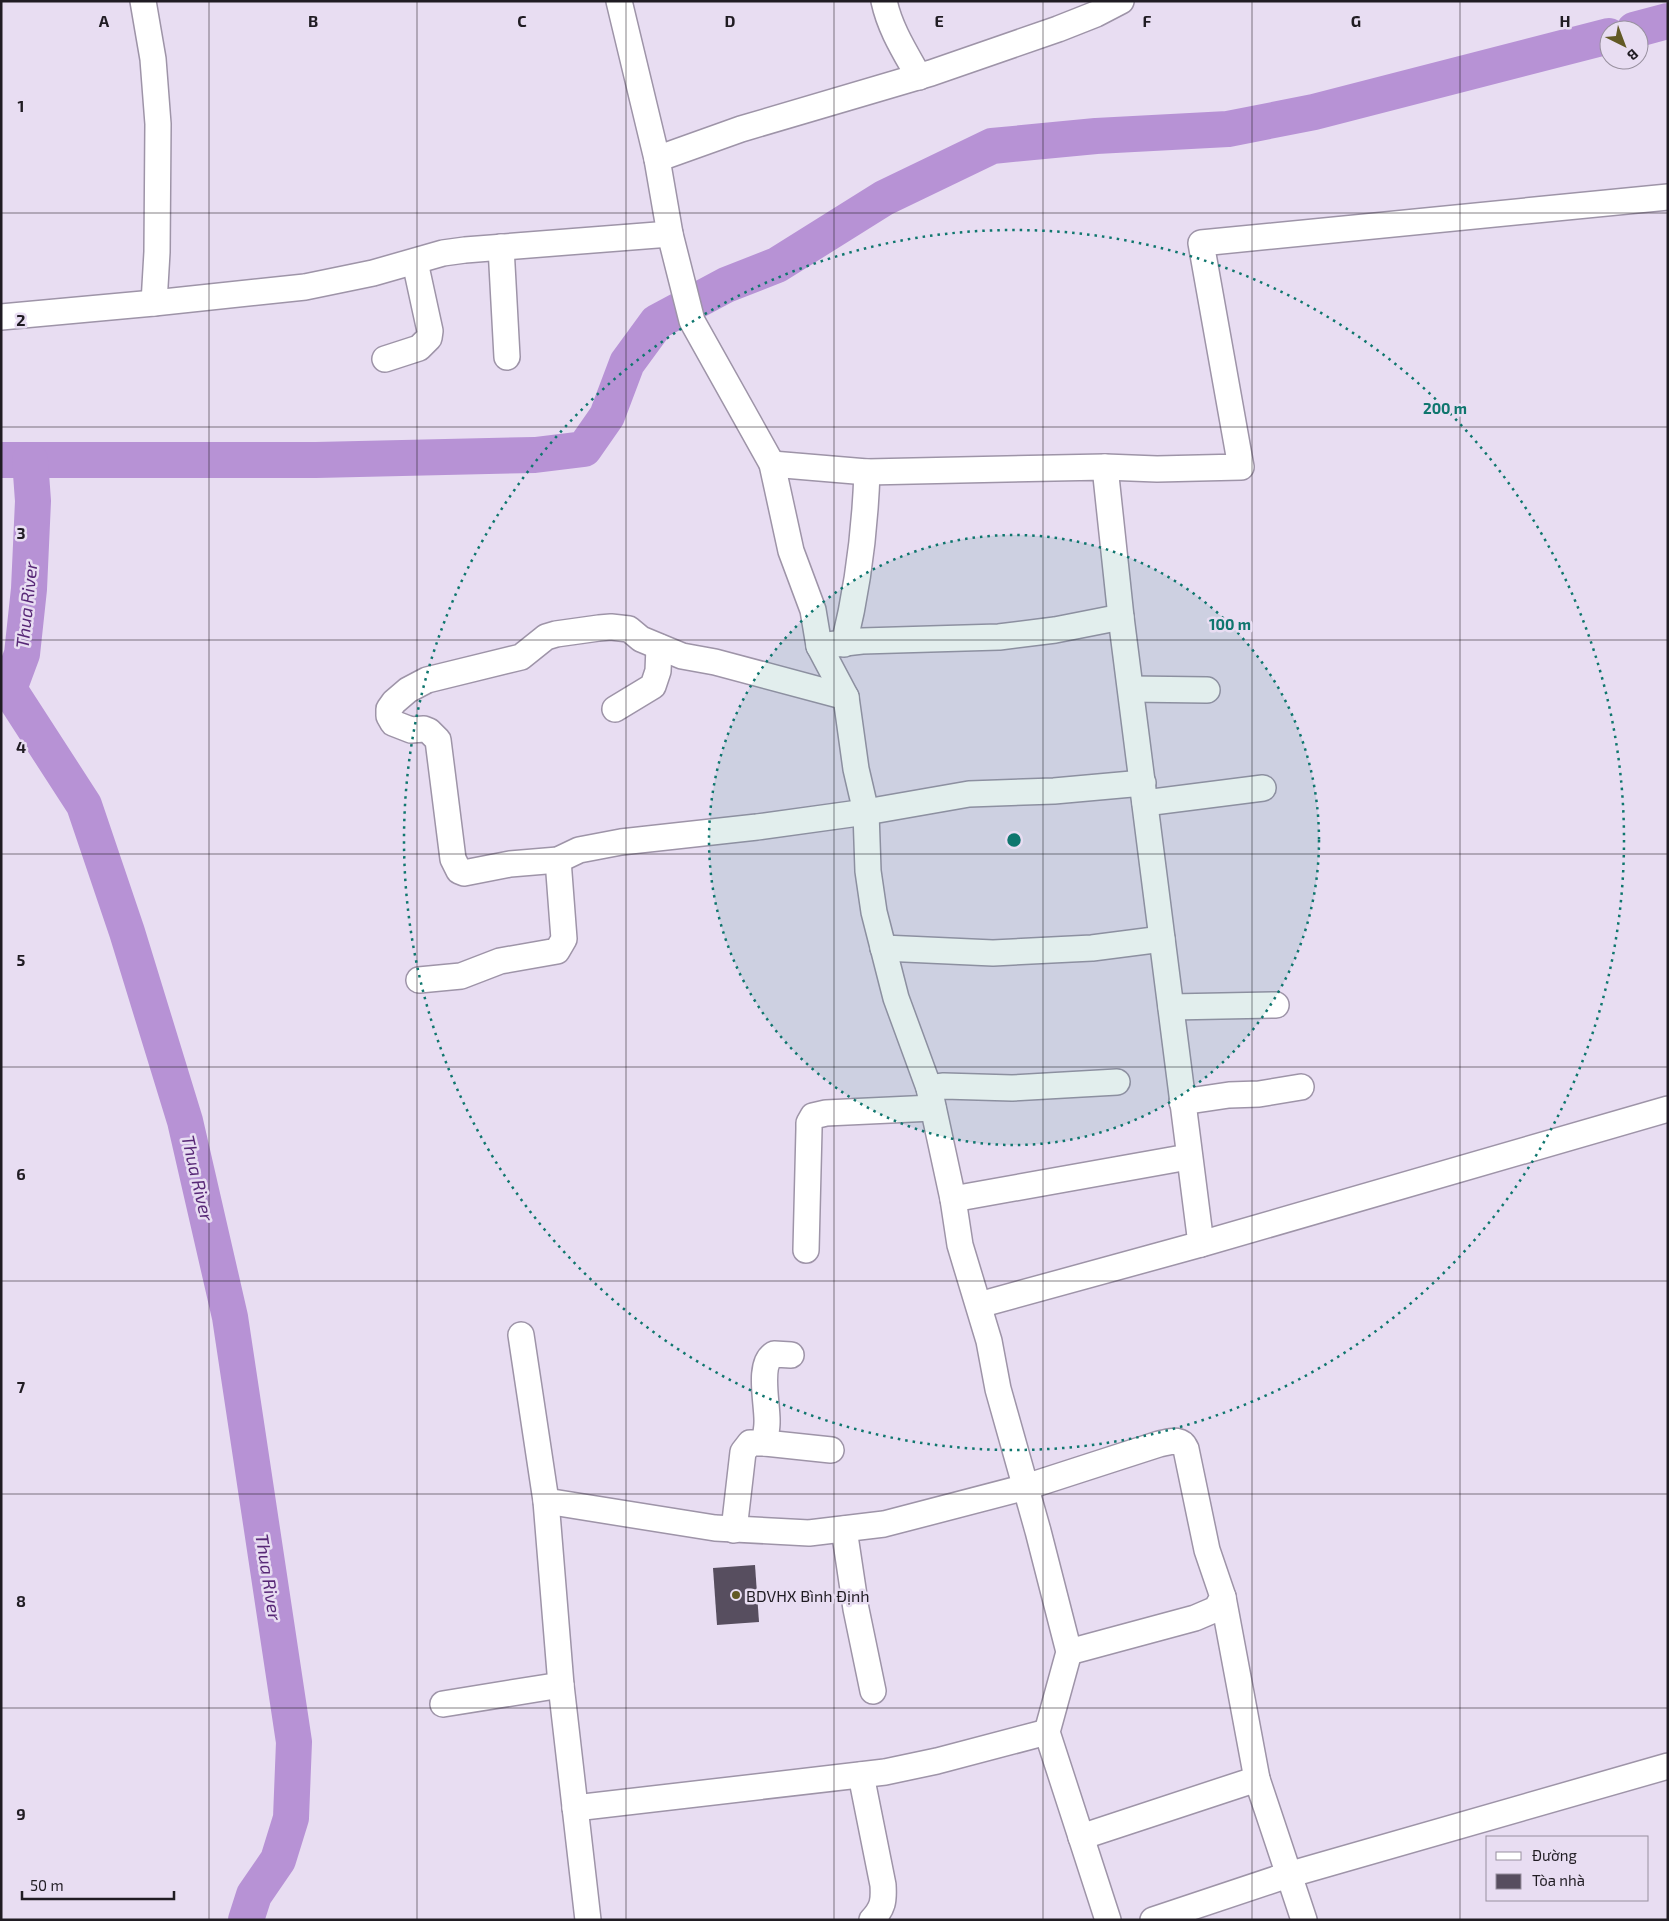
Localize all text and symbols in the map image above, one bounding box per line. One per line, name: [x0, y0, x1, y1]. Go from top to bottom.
text: A: [99, 11, 110, 30]
text: B: [308, 11, 318, 30]
text: C: [517, 11, 527, 30]
text: D: [725, 11, 736, 30]
text: E: [934, 11, 944, 30]
text: F: [1143, 11, 1152, 30]
text: G: [1351, 11, 1361, 30]
text: H: [1559, 11, 1571, 30]
north arrow: [1599, 20, 1649, 70]
text: B: [1624, 46, 1642, 64]
text: 1: [18, 96, 24, 115]
text: 2: [16, 310, 26, 329]
text: 200 m: [1423, 399, 1467, 417]
text: 3: [16, 523, 26, 542]
water label: Thua River: [11, 560, 42, 650]
text: 100 m: [1209, 615, 1251, 633]
text: 4: [16, 737, 26, 756]
centre of rings: [1005, 831, 1023, 849]
text: 5: [17, 950, 26, 969]
water label: Thua River: [177, 1133, 219, 1224]
text: 6: [16, 1164, 26, 1183]
text: 7: [17, 1377, 26, 1396]
water label: Thua River: [251, 1532, 287, 1623]
place label: BDVHX Bình Định: [746, 1586, 870, 1605]
marker: BDVHX Bình Định: [730, 1589, 742, 1601]
text: 8: [16, 1591, 26, 1610]
text: 9: [16, 1804, 26, 1823]
legend: [1486, 1836, 1649, 1901]
text: Đường: [1532, 1846, 1577, 1864]
scale bar: [22, 1868, 175, 1900]
text: Tòa nhà: [1532, 1871, 1585, 1889]
text: 50 m: [30, 1876, 64, 1894]

